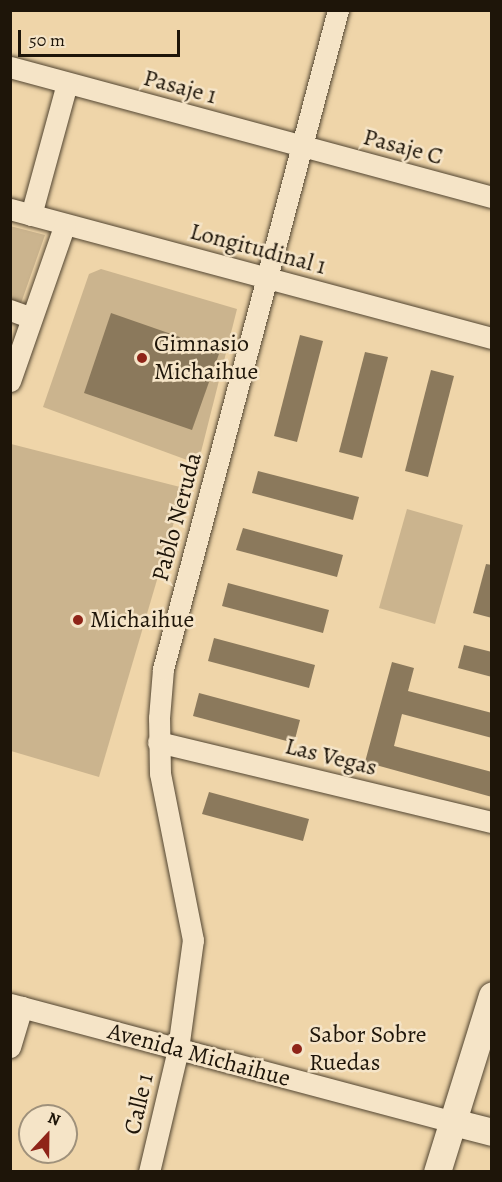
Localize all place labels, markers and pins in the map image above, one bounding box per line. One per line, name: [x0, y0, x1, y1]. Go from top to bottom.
place label: Gimnasio Michaihue: [154, 330, 258, 386]
marker: Gimnasio Michaihue: [135, 351, 149, 365]
place label: Michaihue: [90, 606, 194, 634]
marker: Michaihue: [71, 613, 85, 627]
place label: Sabor Sobre Ruedas: [309, 1021, 427, 1077]
marker: Sabor Sobre Ruedas: [290, 1042, 304, 1056]

